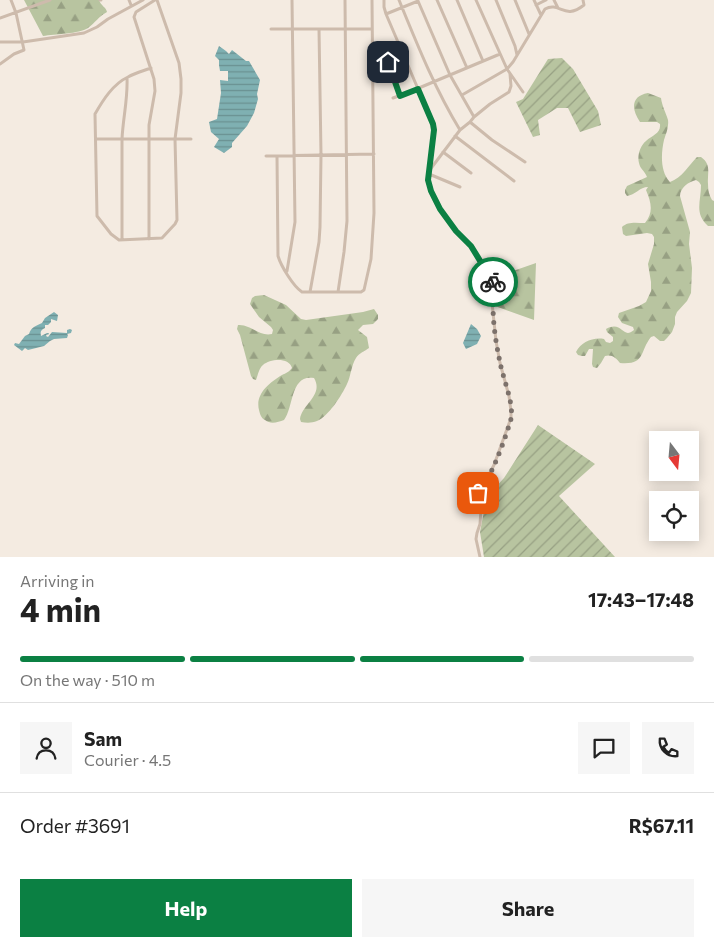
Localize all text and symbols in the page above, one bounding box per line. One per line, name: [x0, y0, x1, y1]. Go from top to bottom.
pin: [367, 41, 409, 83]
icon: home: [374, 48, 402, 76]
courier: [468, 257, 518, 307]
icon: bike: [479, 268, 507, 296]
north arrow: [649, 431, 699, 481]
map controls: [649, 431, 699, 541]
pin: [457, 472, 499, 514]
icon: bag: [464, 479, 492, 507]
button: locate: [649, 491, 699, 541]
text: Arriving in: [20, 571, 94, 590]
text: 17:43–17:48: [588, 588, 694, 611]
text: 4 min: [20, 589, 101, 629]
text: On the way · 510 m: [20, 670, 155, 689]
button: person: [20, 722, 72, 774]
button: chat: [578, 722, 630, 774]
button: phone: [642, 722, 694, 774]
text: Sam: [84, 727, 122, 750]
text: Courier · 4.5: [84, 750, 171, 769]
text: Order #3691: [20, 814, 130, 837]
text: R$67.11: [629, 814, 694, 837]
button: Help: [20, 879, 352, 937]
button: Share: [362, 879, 694, 937]

